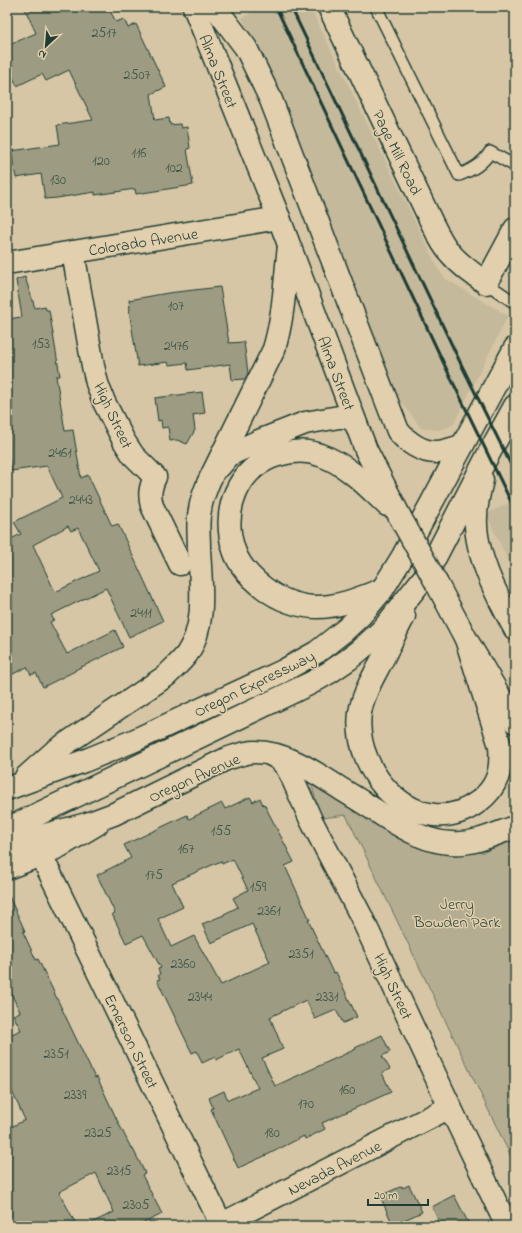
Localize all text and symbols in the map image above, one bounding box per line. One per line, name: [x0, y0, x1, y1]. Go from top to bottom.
house number: 2517: [91, 23, 117, 44]
north arrow: [26, 26, 66, 66]
street label: Alma Street: [191, 31, 243, 113]
text: N: [35, 45, 49, 63]
house number: 2507: [124, 65, 151, 86]
street label: Page Mill Road: [365, 106, 427, 200]
house number: 116: [131, 143, 147, 164]
house number: 120: [92, 151, 110, 172]
house number: 102: [165, 158, 183, 179]
house number: 130: [50, 170, 66, 191]
street label: Colorado Avenue: [87, 222, 201, 263]
house number: 107: [168, 296, 184, 317]
street label: Alma Street: [310, 333, 361, 415]
house number: 153: [32, 334, 50, 355]
house number: 2476: [164, 336, 188, 357]
street label: High Street: [86, 379, 138, 454]
house number: 2461: [48, 443, 72, 464]
house number: 2443: [69, 490, 93, 511]
house number: 2411: [130, 603, 152, 624]
street label: Oregon Expressway: [190, 645, 320, 725]
street label: Oregon Avenue: [145, 748, 245, 810]
house number: 155: [211, 821, 231, 842]
house number: 167: [178, 839, 194, 860]
house number: 175: [145, 865, 163, 886]
house number: 159: [250, 877, 267, 898]
park label: Jerry Bowden Park: [413, 893, 501, 935]
house number: 2361: [257, 901, 281, 922]
house number: 2351: [288, 944, 314, 965]
street label: High Street: [366, 950, 418, 1025]
house number: 2360: [171, 954, 195, 975]
house number: 2344: [188, 987, 212, 1008]
house number: 2331: [316, 987, 339, 1008]
street label: Emerson Street: [97, 990, 164, 1094]
house number: 2351: [43, 1044, 69, 1065]
house number: 160: [339, 1080, 355, 1101]
house number: 2339: [64, 1085, 87, 1106]
house number: 170: [298, 1094, 314, 1115]
house number: 2325: [84, 1123, 112, 1144]
house number: 180: [264, 1123, 280, 1144]
street label: Nevada Avenue: [284, 1135, 387, 1203]
house number: 2315: [106, 1161, 132, 1182]
scale bar: [368, 1181, 428, 1207]
text: 20 m: [374, 1187, 397, 1205]
house number: 2305: [123, 1195, 149, 1216]

